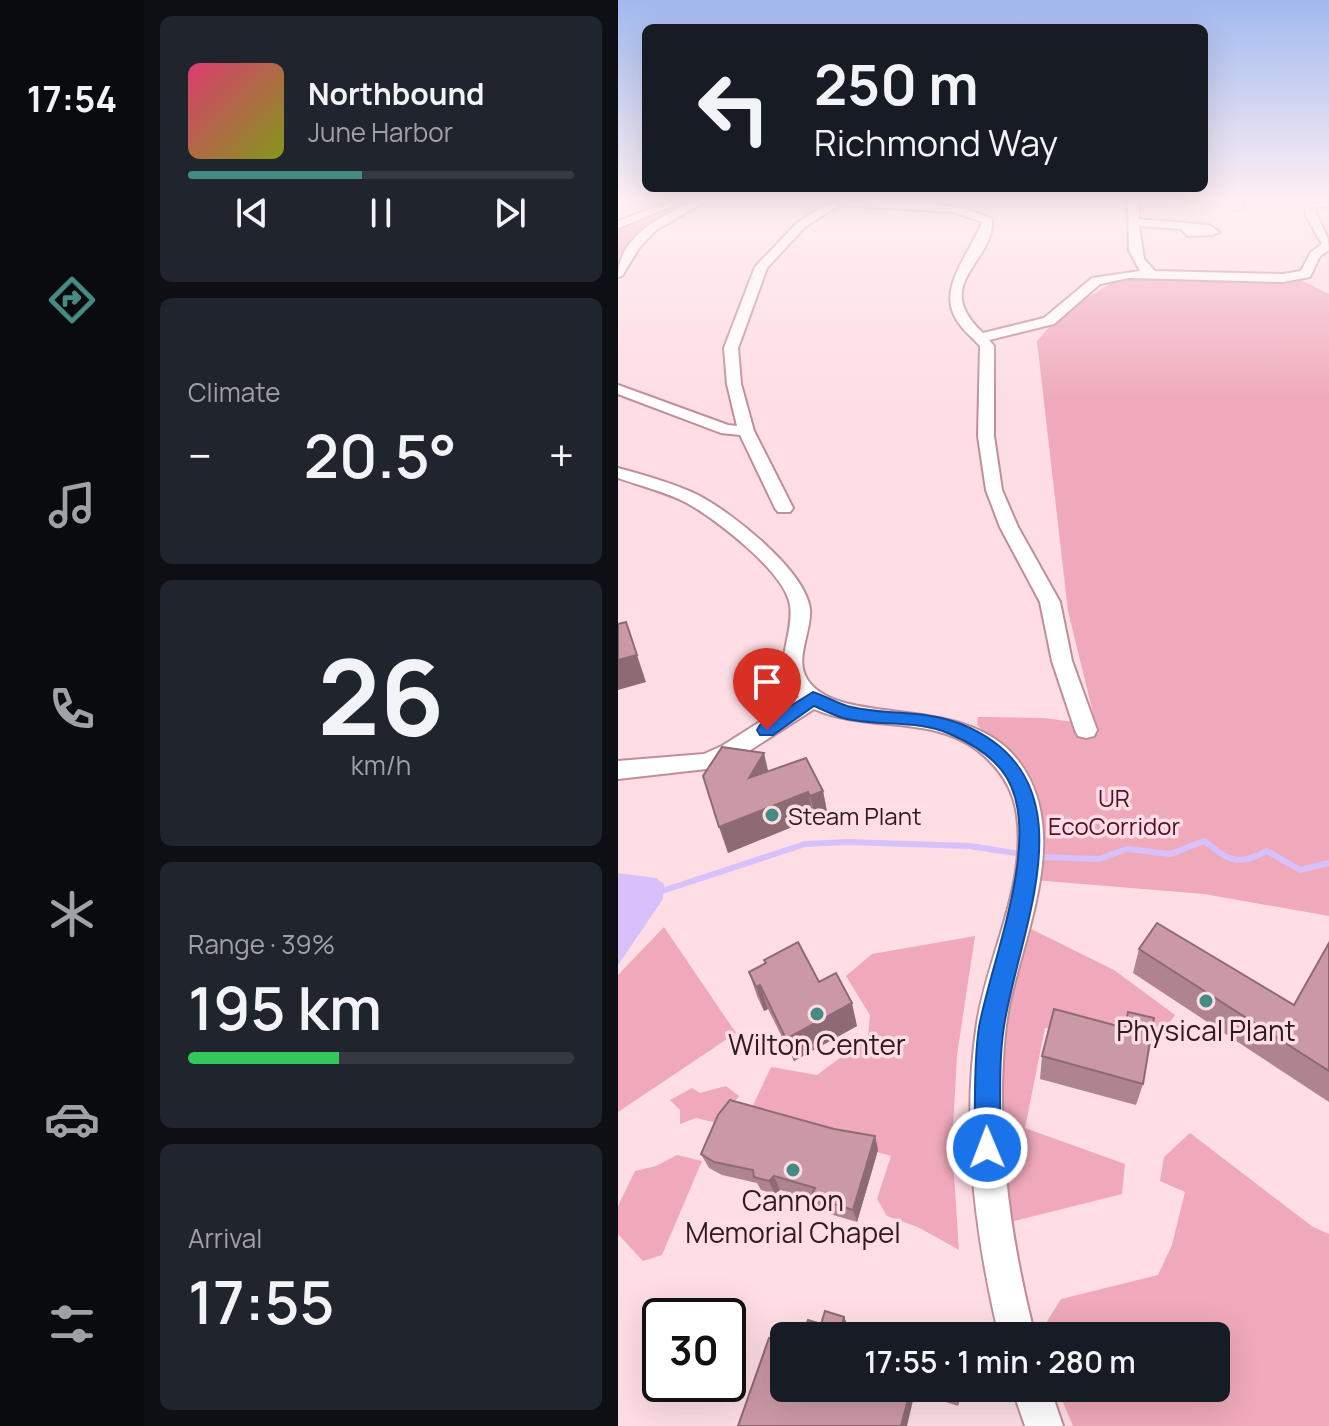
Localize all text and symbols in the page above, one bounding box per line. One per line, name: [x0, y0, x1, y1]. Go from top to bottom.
text: 250 m: [814, 45, 979, 122]
icon: left: [682, 56, 786, 160]
text: Northbound: [308, 73, 485, 114]
text: 17:54: [27, 74, 117, 123]
text: June Harbor: [308, 114, 453, 150]
text: Richmond Way: [814, 118, 1058, 167]
icon: previous: [230, 191, 274, 235]
icon: pause: [359, 191, 403, 235]
icon: next: [488, 191, 532, 235]
icon: directions: [44, 272, 100, 328]
text: Climate: [188, 374, 280, 410]
text: 20.5°: [304, 414, 457, 496]
text: −: [188, 425, 212, 485]
text: +: [549, 425, 574, 485]
icon: music: [44, 477, 100, 533]
text: 26: [318, 624, 444, 766]
pin: [733, 648, 801, 730]
icon: arrive: [745, 660, 789, 704]
icon: phone: [44, 681, 100, 737]
text: km/h: [351, 747, 411, 783]
park label: UR EcoCorridor: [1048, 781, 1180, 842]
place label: Steam Plant: [788, 799, 922, 832]
marker: Steam Plant: [763, 806, 781, 824]
icon: climate: [44, 886, 100, 942]
text: Range · 39%: [188, 926, 335, 962]
text: 195 km: [188, 966, 382, 1048]
marker: Physical Plant: [1197, 992, 1215, 1010]
marker: Wilton Center: [808, 1005, 826, 1023]
place label: Physical Plant: [1116, 1011, 1296, 1049]
place label: Wilton Center: [728, 1025, 906, 1063]
icon: car: [44, 1091, 100, 1147]
position arrow: [945, 1106, 1029, 1190]
marker: Cannon Memorial Chapel: [784, 1161, 802, 1179]
place label: Cannon Memorial Chapel: [685, 1181, 901, 1251]
text: Arrival: [188, 1220, 262, 1256]
text: 17:55: [188, 1260, 334, 1342]
icon: filters: [44, 1296, 100, 1352]
speed limit sign: 30: [642, 1298, 746, 1402]
text: 17:55 · 1 min · 280 m: [864, 1341, 1136, 1382]

